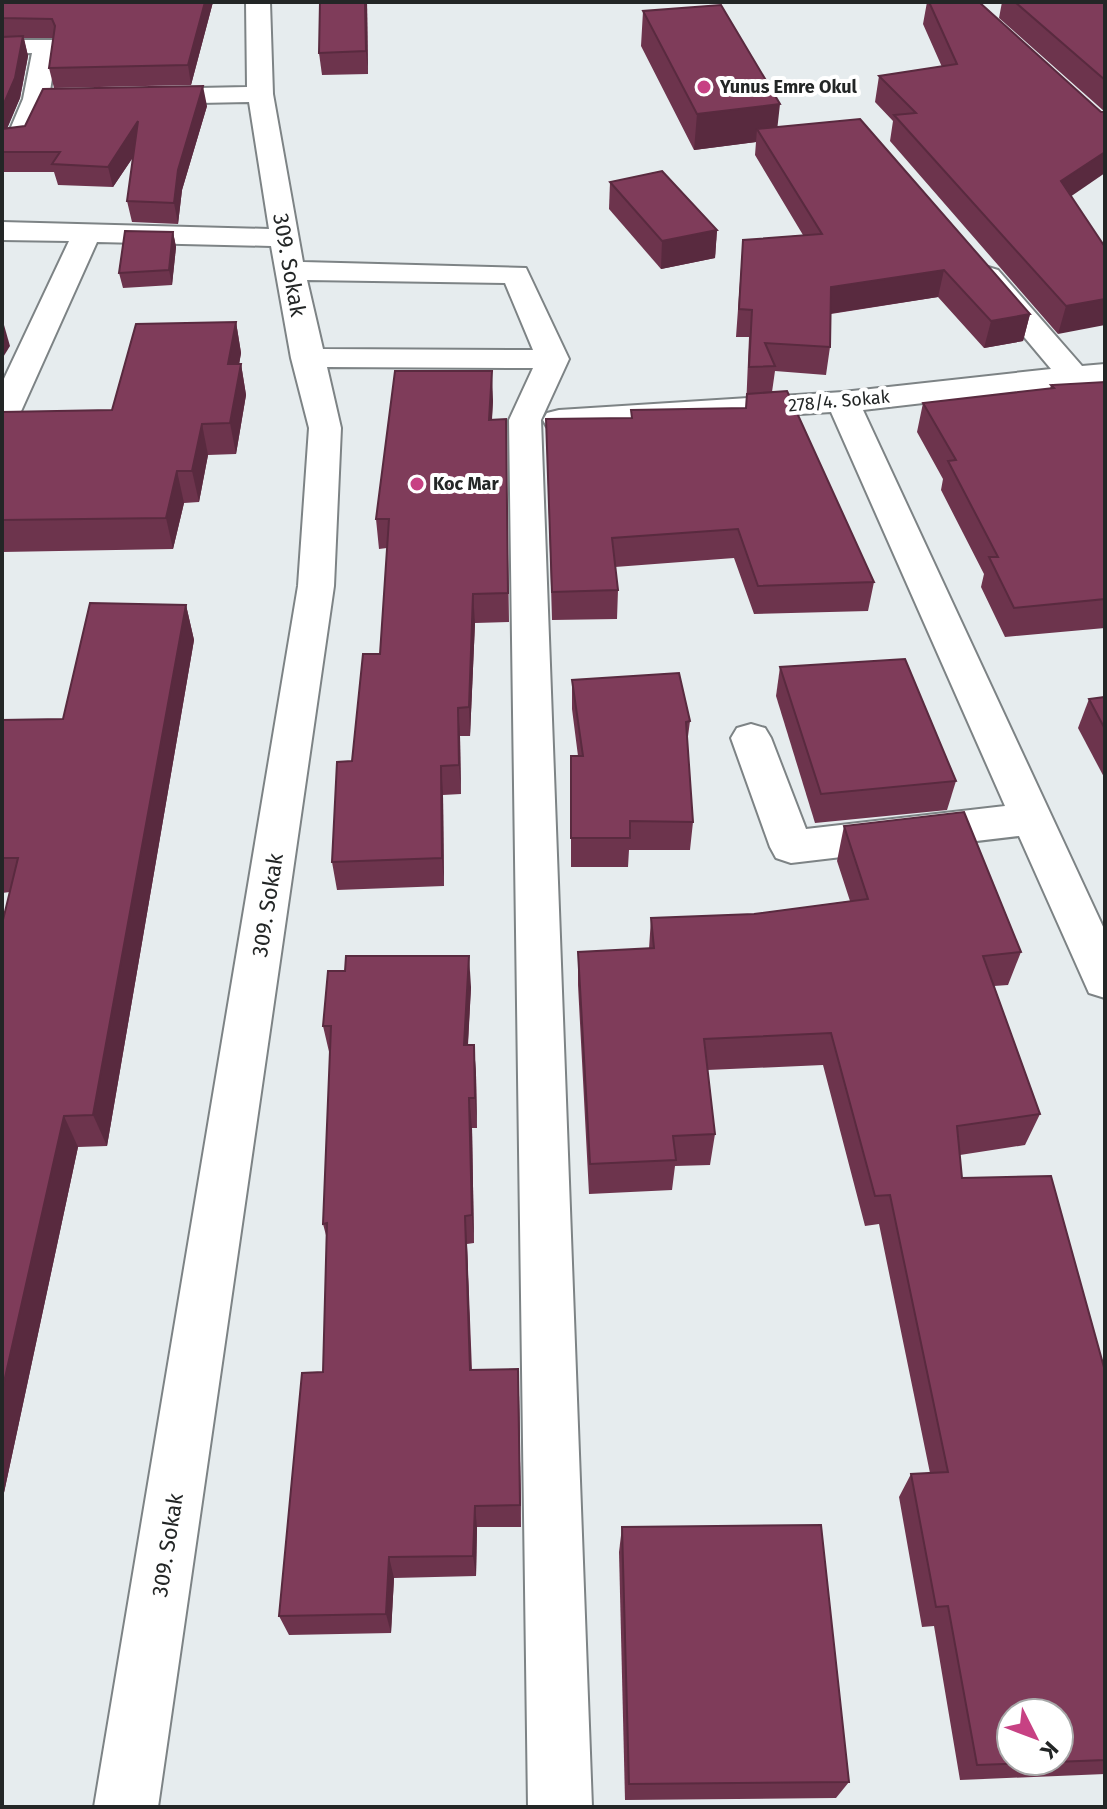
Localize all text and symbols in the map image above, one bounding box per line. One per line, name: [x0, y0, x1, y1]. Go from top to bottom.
place label: Yunus Emre Okul: [719, 76, 858, 98]
marker: Yunus Emre Okul: [695, 78, 713, 96]
street label: 309. Sokak: [267, 211, 312, 320]
street label: 278/4. Sokak: [787, 386, 891, 416]
place label: Koc Mar: [433, 473, 499, 495]
marker: Koc Mar: [408, 475, 426, 493]
street label: 309. Sokak: [246, 851, 289, 959]
street label: 309. Sokak: [146, 1491, 189, 1599]
north arrow: [995, 1697, 1075, 1777]
text: K: [1034, 1736, 1064, 1765]

